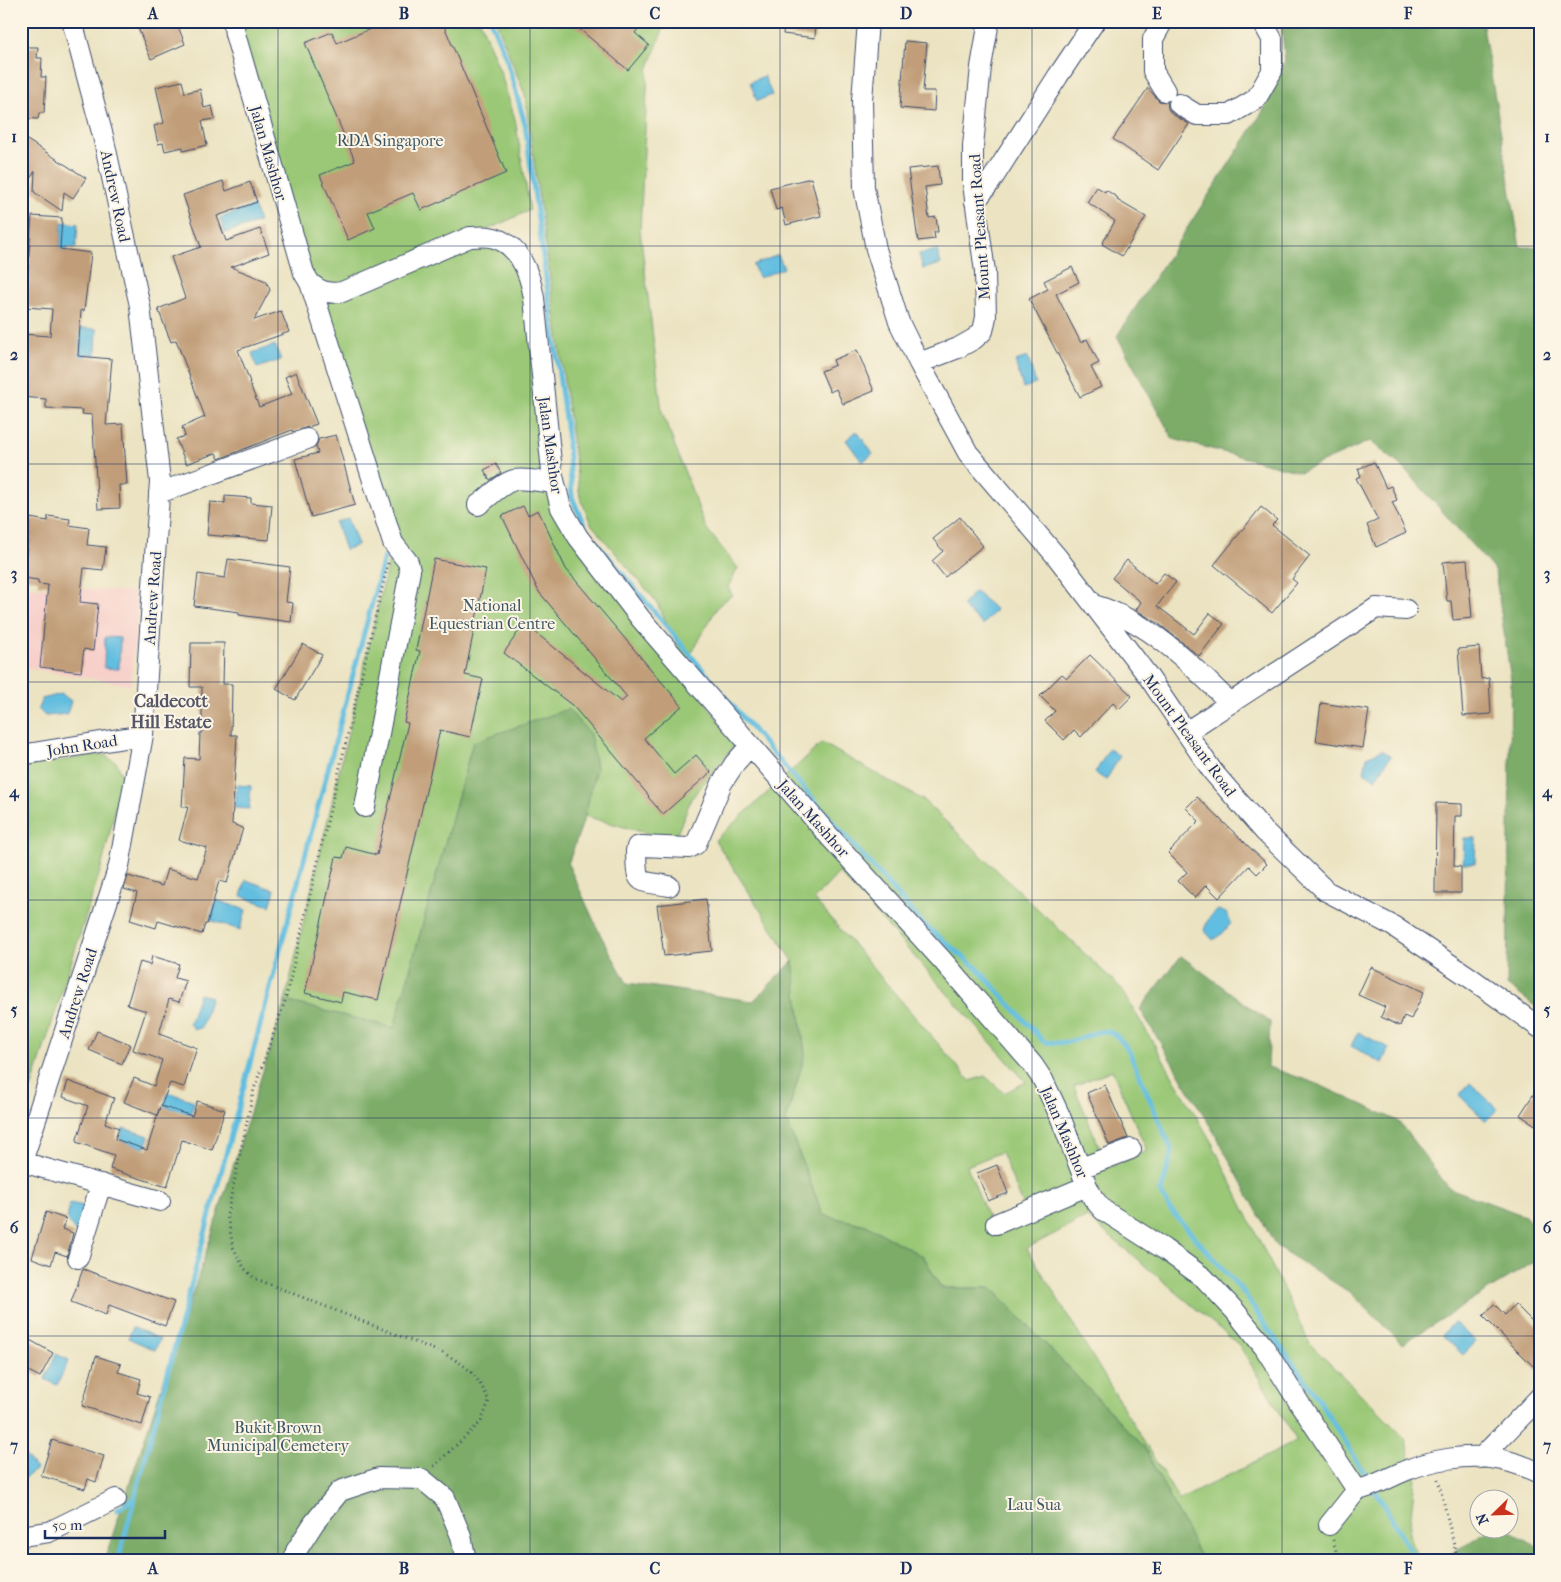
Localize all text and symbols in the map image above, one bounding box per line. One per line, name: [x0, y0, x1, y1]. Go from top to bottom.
text: A: [147, 4, 159, 23]
text: B: [399, 4, 409, 23]
text: C: [650, 4, 661, 23]
text: D: [900, 4, 912, 23]
text: E: [1152, 4, 1162, 23]
text: F: [1403, 4, 1413, 23]
street label: Jalan Mashhor: [245, 101, 291, 203]
text: 1: [11, 127, 17, 146]
text: 1: [1544, 127, 1550, 146]
park label: RDA Singapore: [337, 131, 443, 150]
street label: Andrew Road: [96, 147, 135, 244]
street label: Mount Pleasant Road: [965, 153, 994, 301]
text: 2: [10, 345, 18, 364]
text: 2: [1543, 345, 1551, 364]
street label: Jalan Mashhor: [534, 393, 567, 495]
street label: Andrew Road: [140, 550, 165, 646]
text: 3: [11, 564, 17, 584]
text: 3: [1544, 564, 1550, 584]
park label: National Equestrian Centre: [429, 596, 555, 633]
street label: Mount Pleasant Road: [1139, 671, 1240, 800]
district label: Caldecott Hill Estate: [130, 691, 212, 733]
street label: John Road: [44, 731, 119, 761]
street label: Jalan Mashhor: [772, 774, 854, 861]
text: 4: [8, 782, 20, 802]
text: 4: [1541, 782, 1553, 802]
street label: Andrew Road: [54, 945, 101, 1042]
text: 5: [11, 1000, 18, 1019]
text: 5: [1544, 1000, 1551, 1019]
street label: Jalan Mashhor: [1036, 1081, 1093, 1181]
text: 6: [10, 1218, 19, 1237]
text: 6: [1543, 1218, 1552, 1237]
park label: Bukit Brown Municipal Cemetery: [207, 1418, 349, 1455]
text: 7: [9, 1436, 18, 1455]
text: 7: [1542, 1436, 1551, 1455]
north arrow: [1468, 1490, 1518, 1540]
park label: Lau Sua: [1007, 1495, 1062, 1514]
scale bar: [45, 1507, 165, 1539]
text: N: [1472, 1510, 1492, 1527]
text: 50 m: [52, 1516, 83, 1534]
text: A: [147, 1559, 159, 1578]
text: B: [399, 1559, 409, 1578]
text: C: [650, 1559, 661, 1578]
text: D: [900, 1559, 912, 1578]
text: E: [1152, 1559, 1162, 1578]
text: F: [1403, 1559, 1413, 1578]

